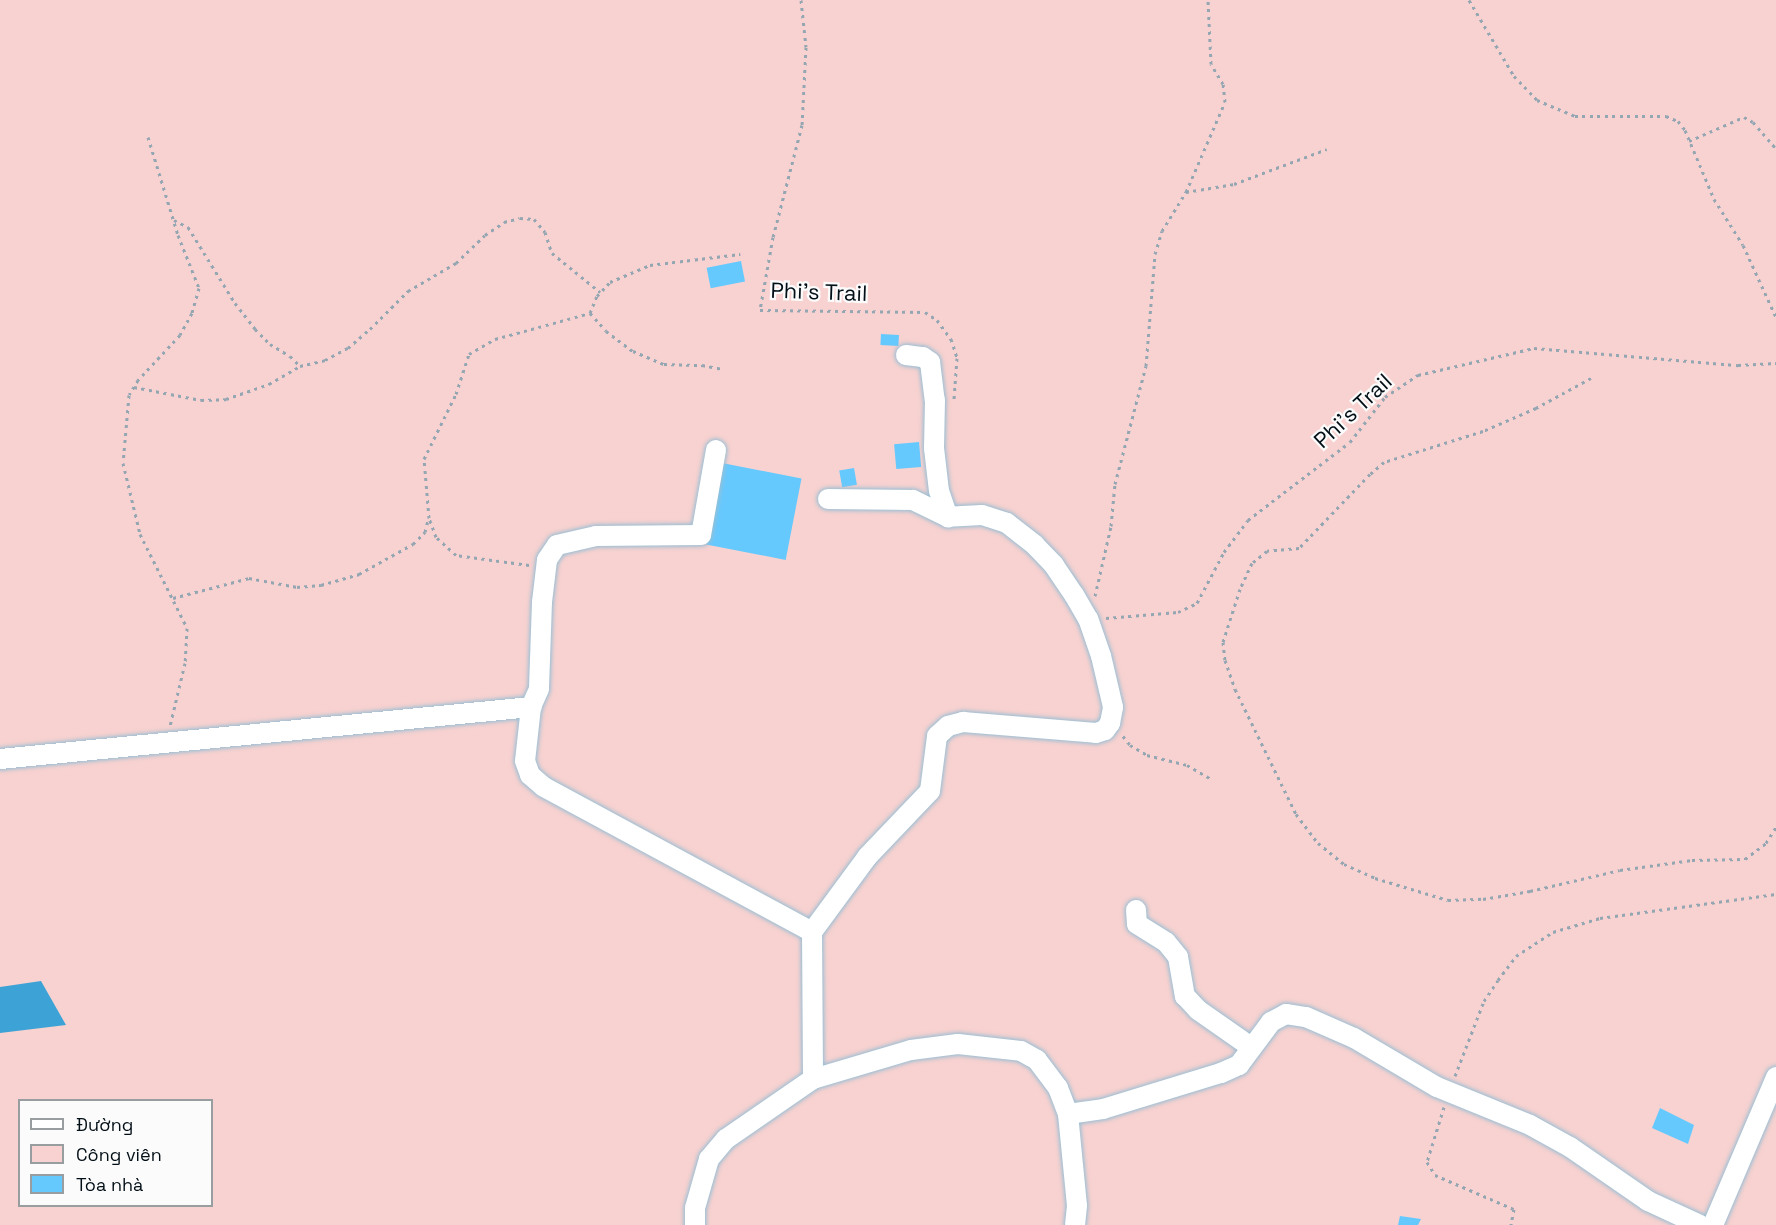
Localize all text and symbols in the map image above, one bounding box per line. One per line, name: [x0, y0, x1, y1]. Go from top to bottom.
street label: Phi's Trail: [770, 277, 868, 307]
street label: Phi's Trail: [1308, 368, 1398, 454]
legend: [18, 1099, 213, 1207]
text: Đường: [76, 1113, 133, 1136]
text: Công viên: [76, 1143, 162, 1166]
text: Tòa nhà: [76, 1173, 143, 1196]

